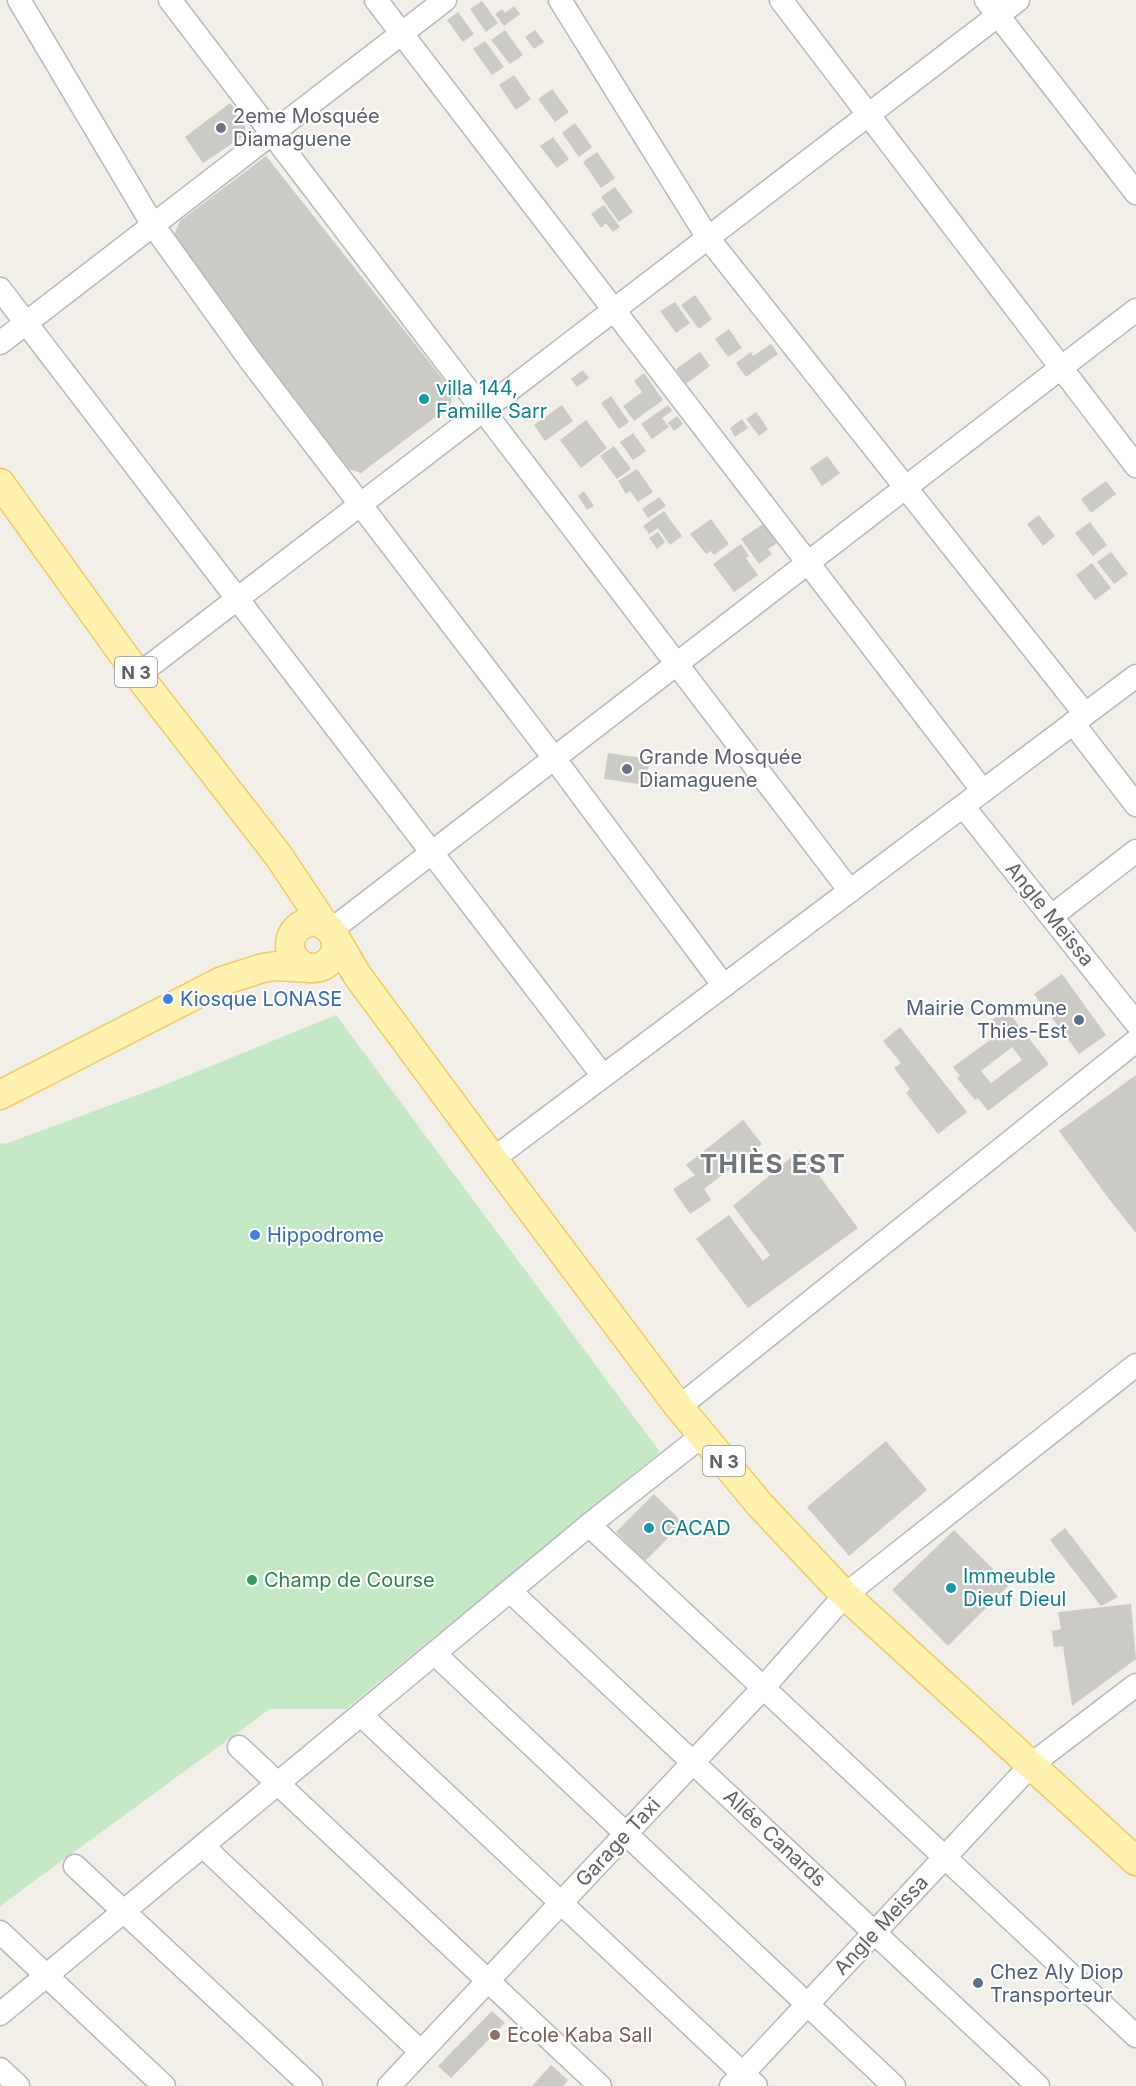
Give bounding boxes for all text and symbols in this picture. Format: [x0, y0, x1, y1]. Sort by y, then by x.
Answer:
place label: 2eme Mosquée Diamaguene [233, 104, 380, 151]
marker: 2eme Mosquée Diamaguene [214, 121, 228, 135]
place label: villa 144, Famille Sarr [436, 376, 548, 423]
marker: villa 144, Famille Sarr [417, 392, 431, 406]
road number: N 3 [115, 657, 157, 687]
place label: Grande Mosquée Diamaguene [639, 745, 802, 792]
marker: Grande Mosquée Diamaguene [620, 762, 634, 776]
street label: Angle Meissa [1001, 857, 1099, 971]
place label: Kiosque LONASE [180, 987, 342, 1011]
marker: Kiosque LONASE [161, 992, 175, 1006]
place label: Mairie Commune Thies-Est [906, 996, 1067, 1043]
marker: Mairie Commune Thies-Est [1072, 1013, 1086, 1027]
district label: THIÈS EST [700, 1148, 846, 1179]
place label: Hippodrome [267, 1223, 384, 1247]
marker: Hippodrome [248, 1228, 262, 1242]
road number: N 3 [703, 1446, 745, 1476]
place label: CACAD [661, 1516, 731, 1540]
marker: CACAD [642, 1521, 656, 1535]
place label: Immeuble Dieuf Dieul [963, 1564, 1066, 1611]
place label: Champ de Course [264, 1568, 435, 1592]
marker: Champ de Course [245, 1573, 259, 1587]
marker: Immeuble Dieuf Dieul [944, 1581, 958, 1595]
street label: Allée Canards [719, 1784, 831, 1892]
street label: Garage Taxi [571, 1793, 665, 1891]
street label: Angle Meissa [829, 1870, 933, 1980]
place label: Chez Aly Diop Transporteur [990, 1960, 1124, 2007]
marker: Chez Aly Diop Transporteur [971, 1976, 985, 1990]
place label: Ecole Kaba Sall [507, 2023, 652, 2047]
marker: Ecole Kaba Sall [488, 2028, 502, 2042]

